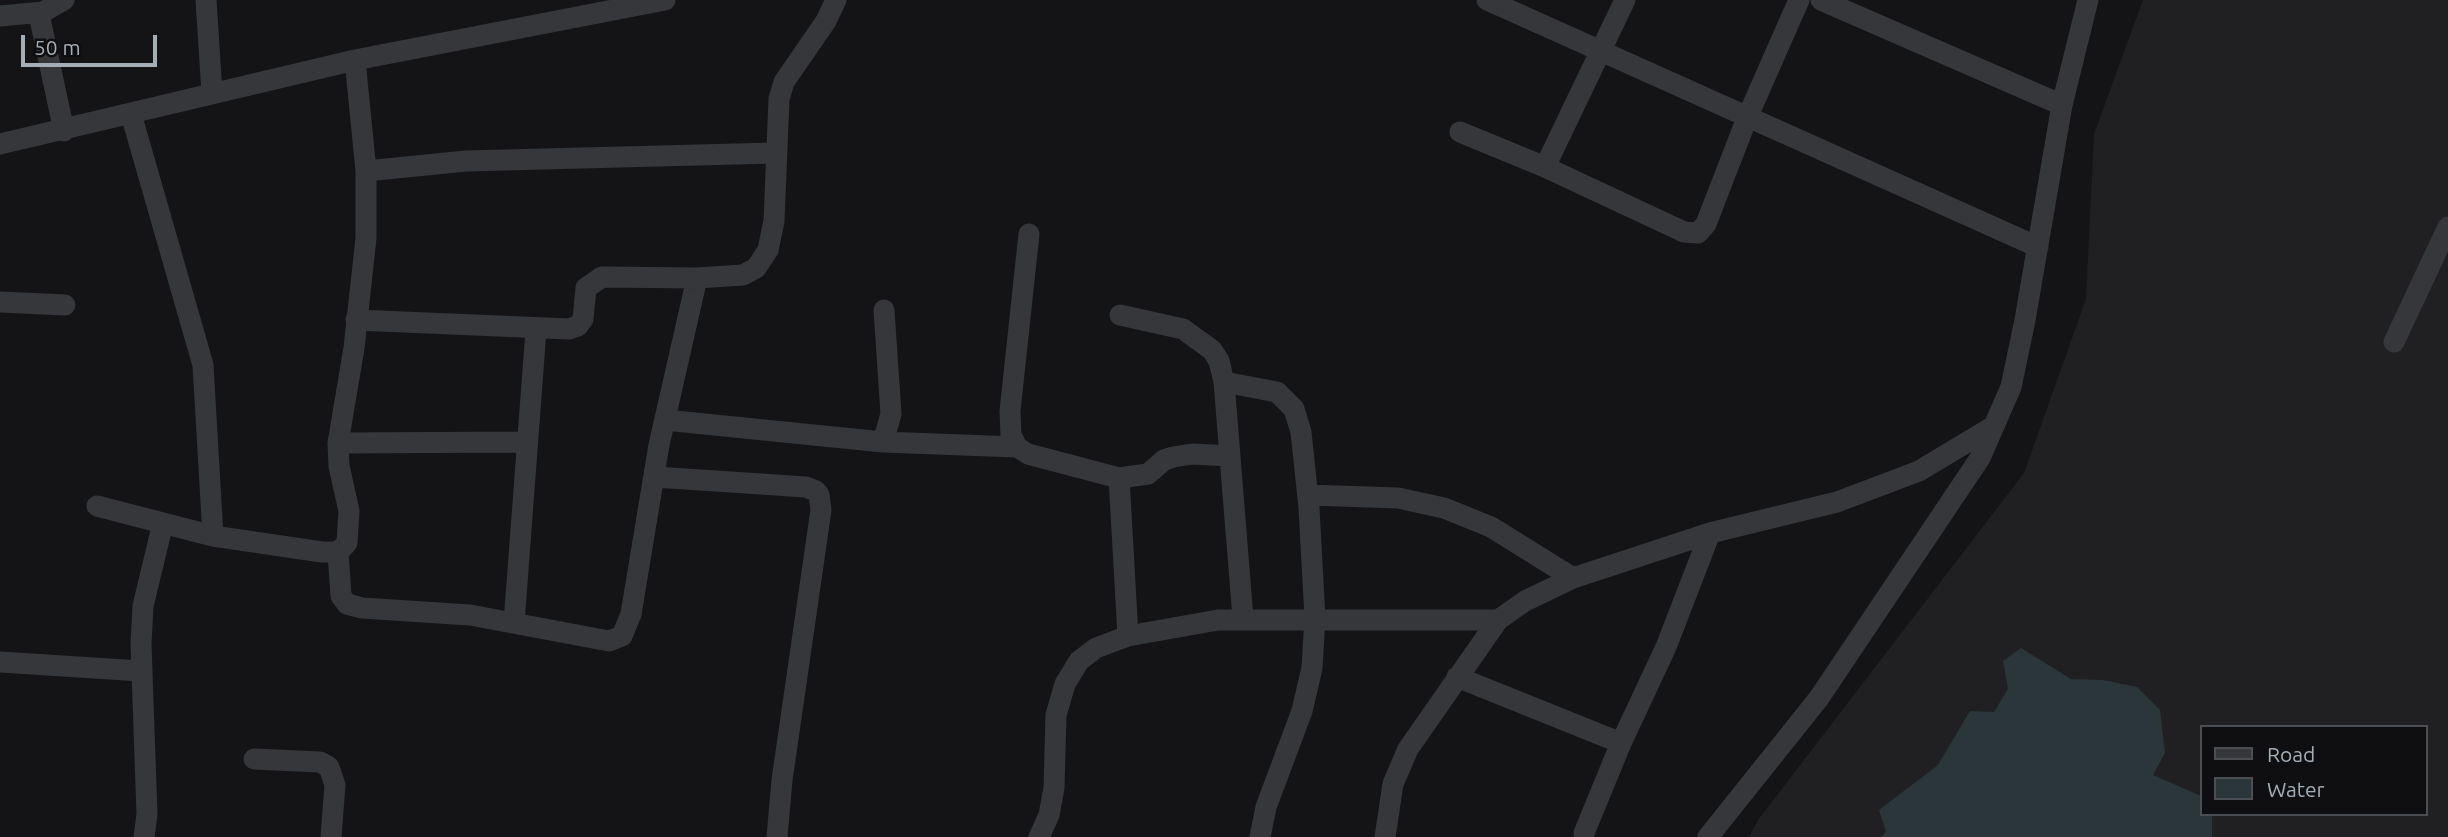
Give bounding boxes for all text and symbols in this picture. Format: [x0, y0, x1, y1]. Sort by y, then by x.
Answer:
scale bar [24, 21, 161, 65]
text: 50 m [34, 35, 81, 59]
legend [2200, 725, 2427, 816]
text: Road [2267, 742, 2315, 766]
text: Water [2267, 777, 2325, 801]

